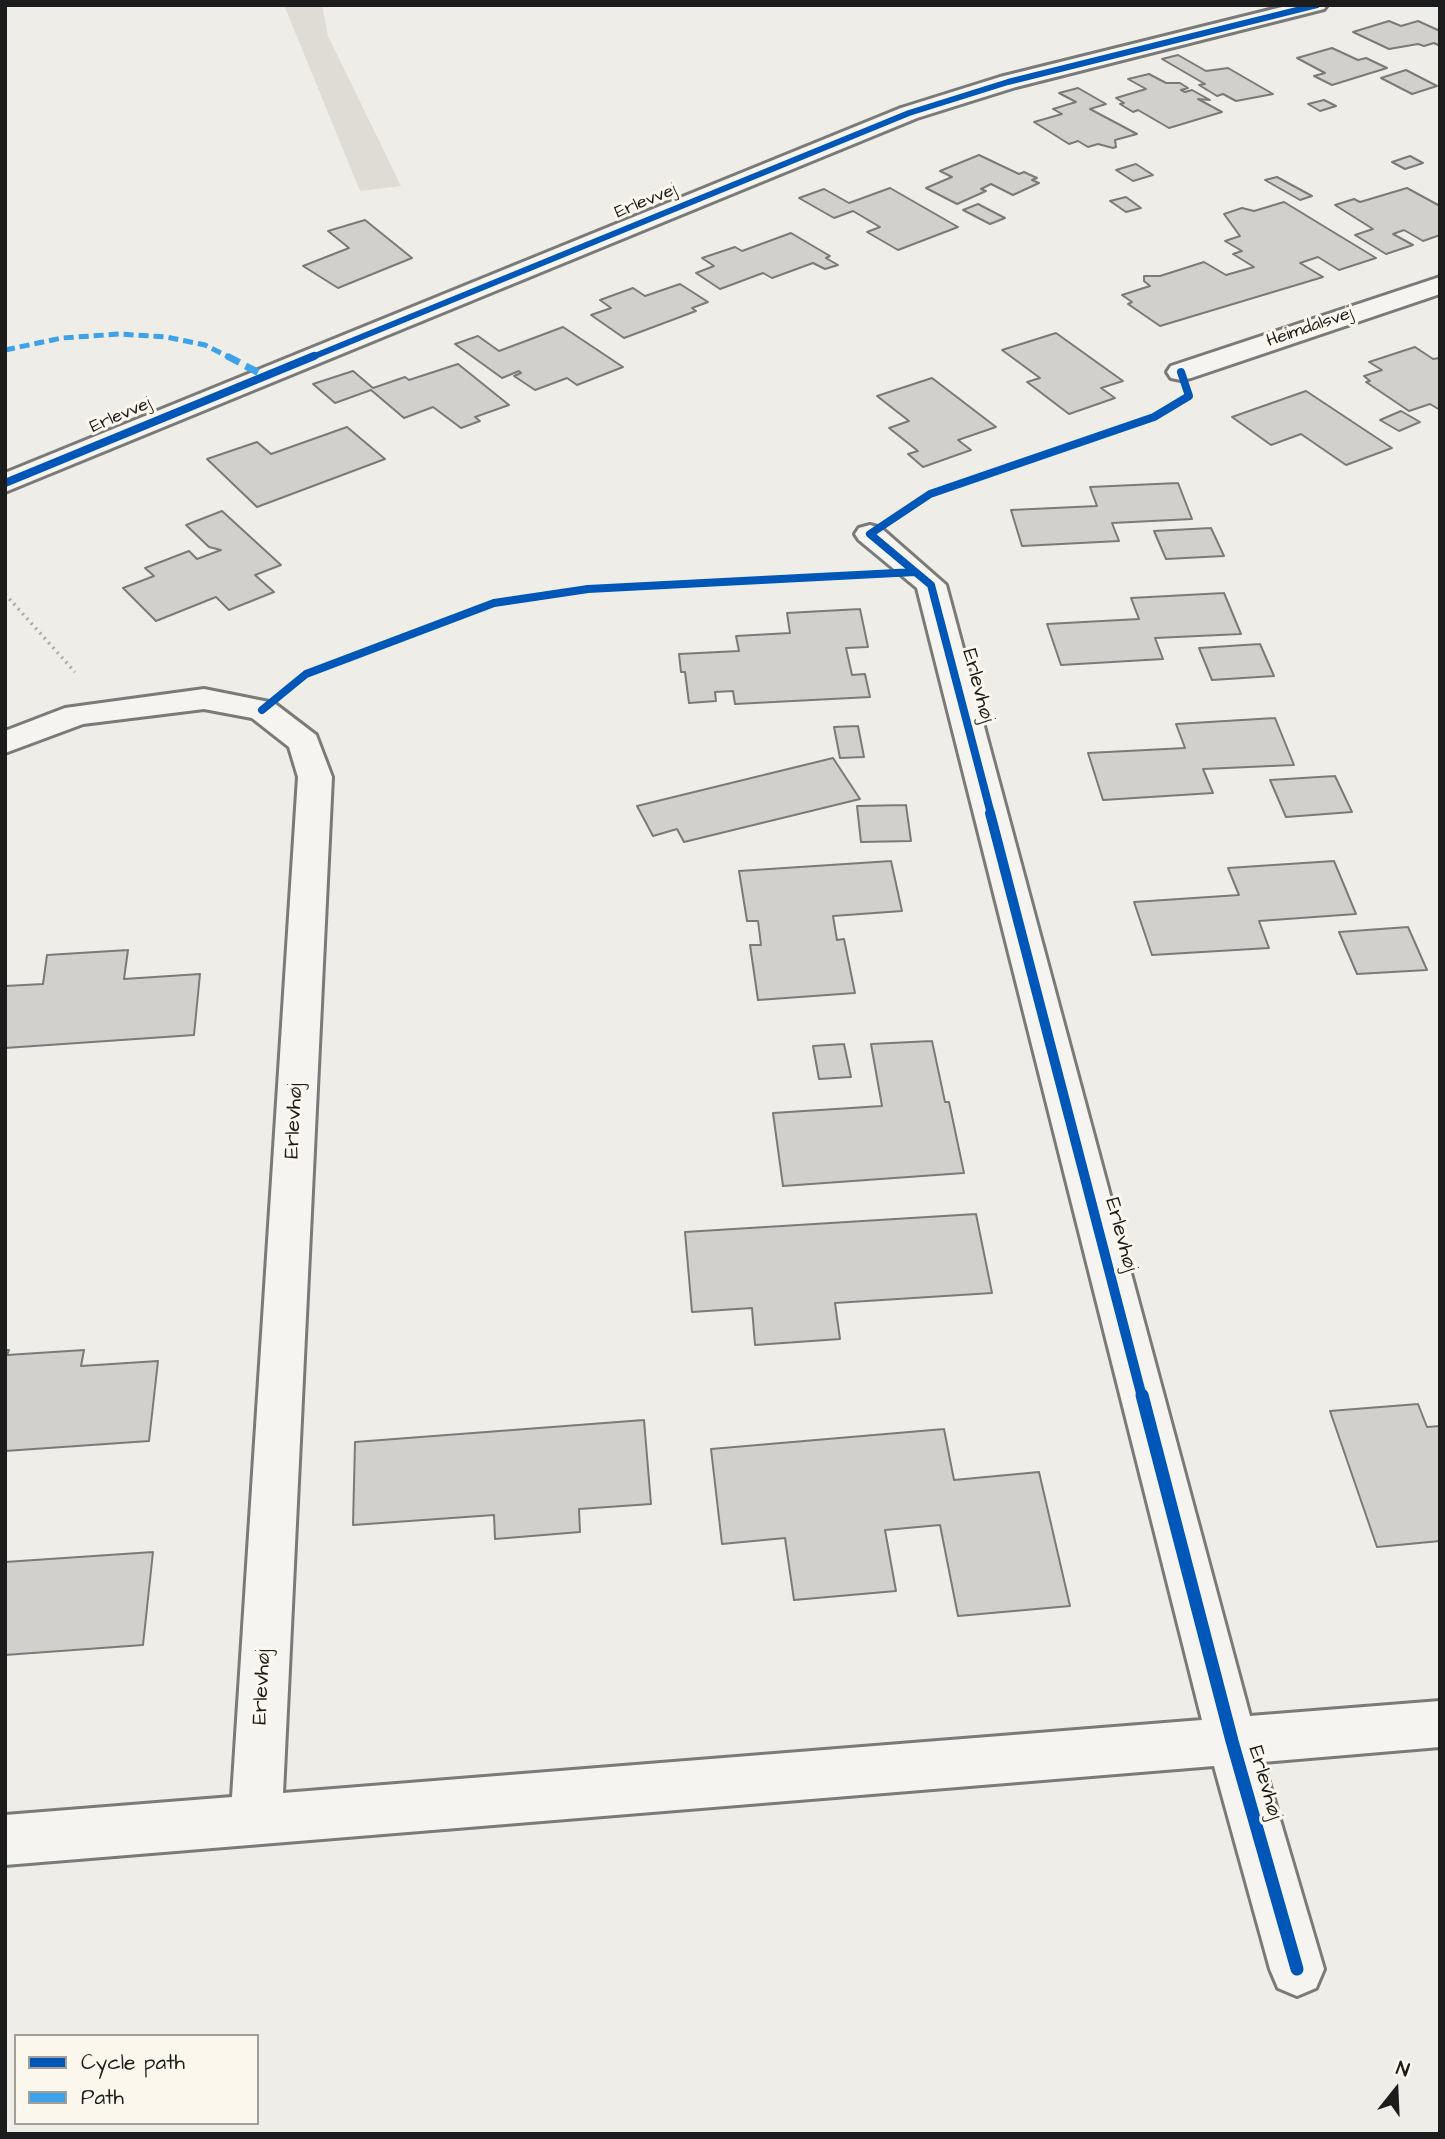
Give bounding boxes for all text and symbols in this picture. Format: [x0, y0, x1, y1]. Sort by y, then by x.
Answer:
street label: Erlevvej [612, 180, 680, 224]
street label: Heimdalsvej [1264, 303, 1356, 353]
street label: Erlevvej [87, 393, 155, 439]
street label: Erlevhøj [955, 646, 999, 726]
street label: Erlevhøj [280, 1083, 310, 1159]
street label: Erlevhøj [1098, 1195, 1142, 1275]
street label: Erlevhøj [248, 1649, 278, 1725]
street label: Erlevhøj [1241, 1743, 1287, 1823]
legend [14, 2034, 259, 2125]
text: Cycle path [81, 2048, 185, 2077]
north arrow [1361, 2055, 1431, 2125]
text: N [1393, 2055, 1412, 2084]
text: Path [81, 2083, 124, 2112]

